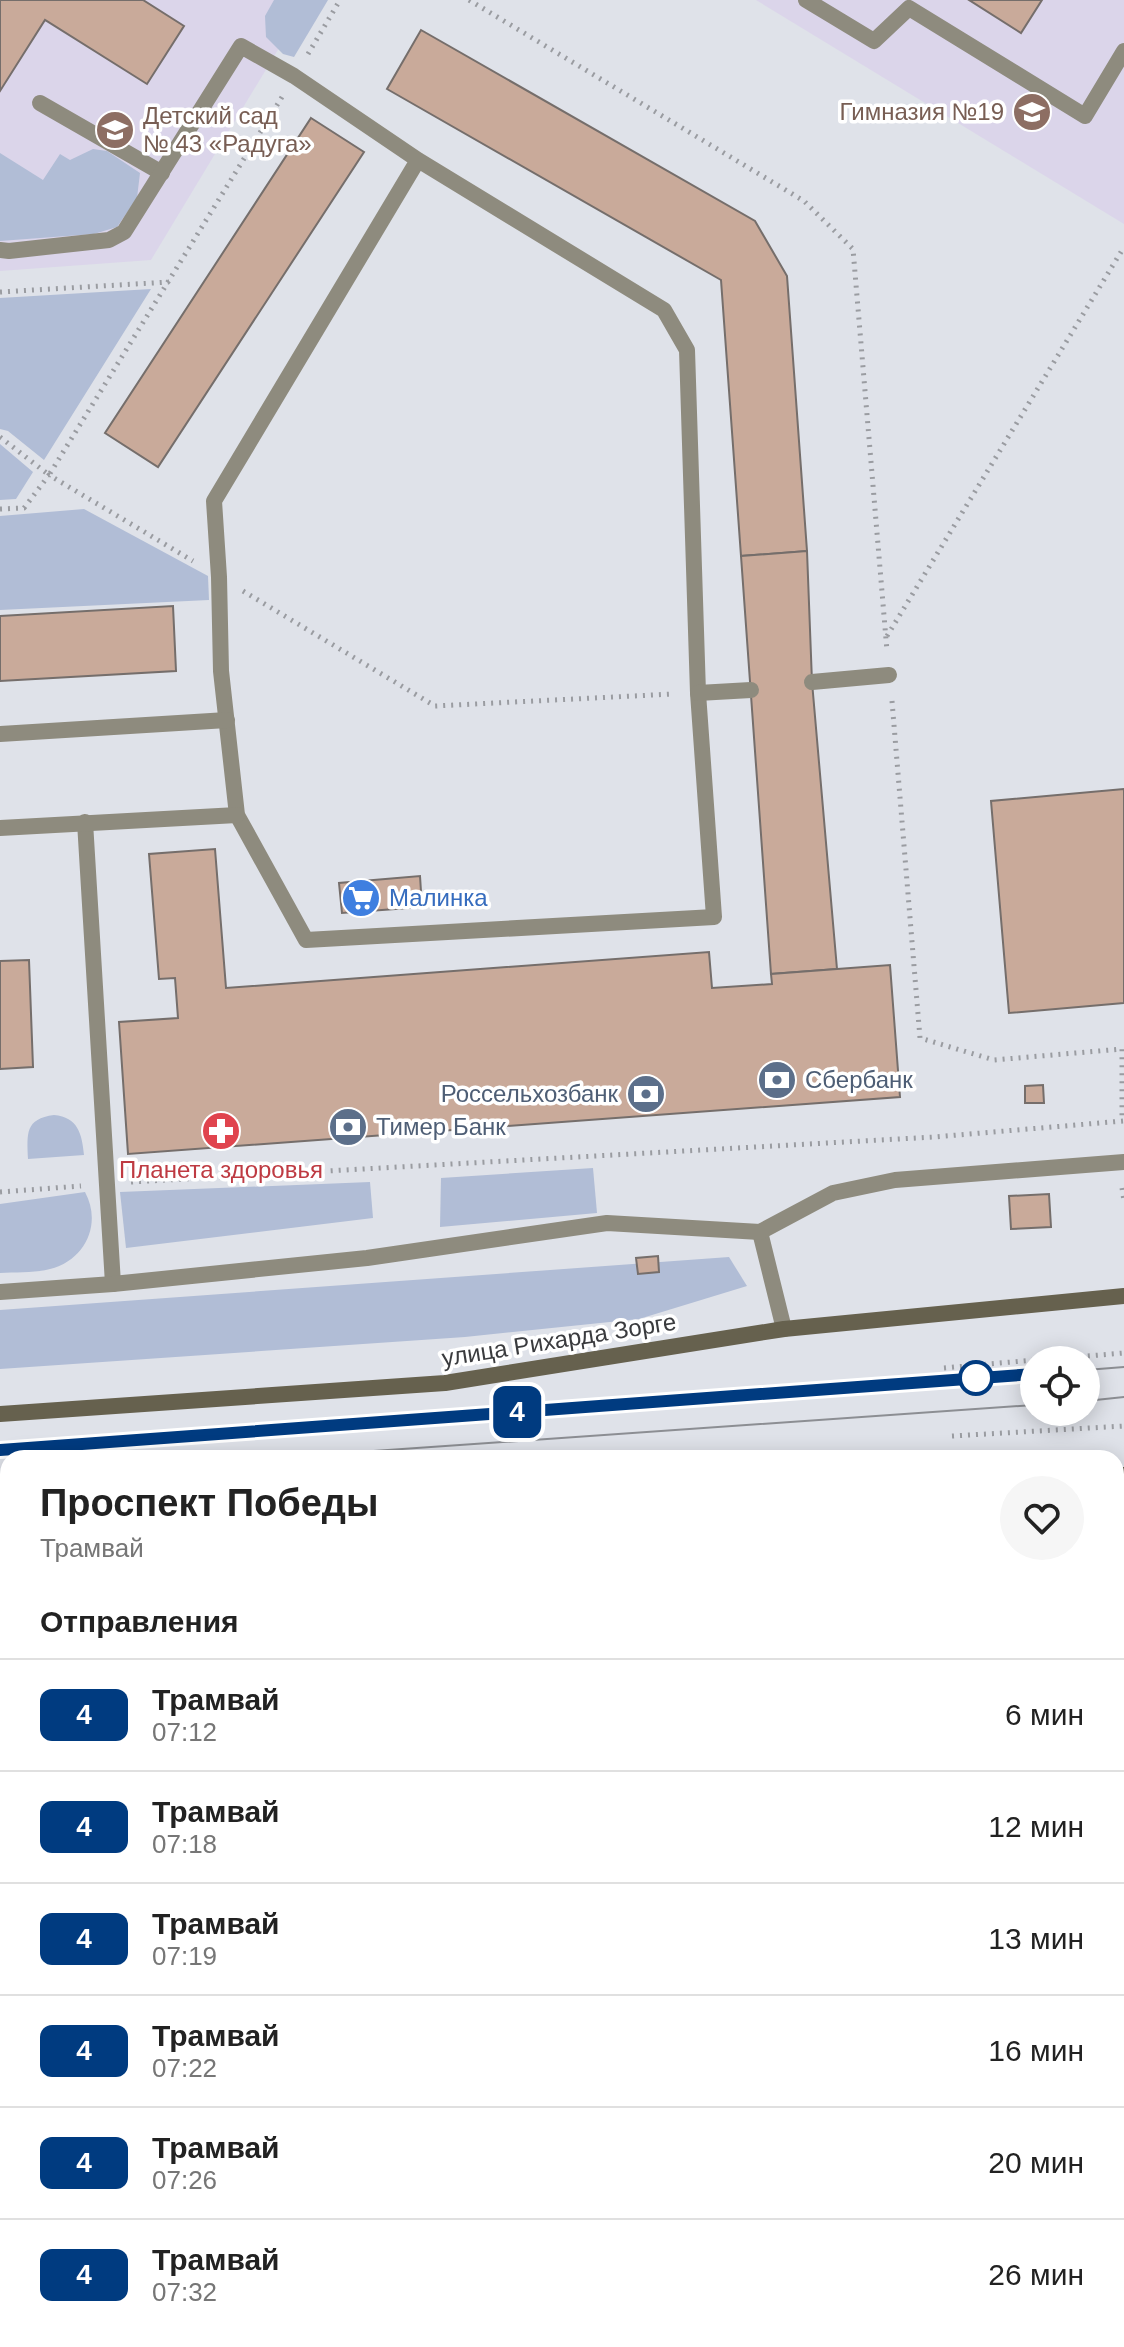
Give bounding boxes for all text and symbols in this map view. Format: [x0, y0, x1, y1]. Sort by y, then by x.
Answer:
school or university icon: Гимназия №19 [1011, 91, 1053, 133]
place label: Гимназия №19 [840, 98, 1004, 125]
place label: Детский сад № 43 «Радуга» [143, 102, 312, 157]
school or university icon: Детский сад № 43 «Радуга» [94, 109, 136, 151]
supermarket icon: Малинка [340, 877, 382, 919]
place label: Малинка [389, 884, 488, 911]
bank icon: Сбербанк [756, 1059, 798, 1101]
place label: Сбербанк [805, 1066, 913, 1093]
bank icon: Россельхозбанк [625, 1073, 667, 1115]
place label: Россельхозбанк [441, 1080, 618, 1107]
bank icon: Тимер Банк [327, 1106, 369, 1148]
pharmacy icon: Планета здоровья [200, 1110, 242, 1152]
place label: Тимер Банк [376, 1113, 506, 1140]
place label: Планета здоровья [119, 1156, 323, 1183]
street label: улица Рихарда Зорге [440, 1308, 678, 1371]
map controls [1020, 1346, 1100, 1426]
button: locate [1020, 1346, 1100, 1426]
unlabelled marker [959, 1361, 993, 1395]
line badge: 4 [491, 1386, 543, 1438]
text: 4 [509, 1396, 525, 1427]
button: heart [1000, 1476, 1084, 1560]
text: Проспект Победы [40, 1482, 378, 1524]
text: Трамвай [40, 1533, 144, 1563]
text: Отправления [40, 1605, 239, 1638]
text: Трамвай [152, 1683, 280, 1716]
text: 6 мин [1005, 1698, 1084, 1731]
text: 4 [76, 1699, 92, 1730]
text: 07:12 [152, 1717, 217, 1747]
text: Трамвай [152, 1795, 280, 1828]
text: 12 мин [988, 1810, 1084, 1843]
text: 4 [76, 1811, 92, 1842]
text: 07:18 [152, 1829, 217, 1859]
text: Трамвай [152, 1907, 280, 1940]
text: 13 мин [988, 1922, 1084, 1955]
text: 4 [76, 1923, 92, 1954]
text: 07:19 [152, 1941, 217, 1971]
text: Трамвай [152, 2019, 280, 2052]
text: 16 мин [988, 2034, 1084, 2067]
text: 4 [76, 2035, 92, 2066]
text: 07:22 [152, 2053, 217, 2083]
text: Трамвай [152, 2131, 280, 2164]
text: 20 мин [988, 2146, 1084, 2179]
text: 4 [76, 2147, 92, 2178]
text: 07:26 [152, 2165, 217, 2195]
text: Трамвай [152, 2243, 280, 2276]
text: 26 мин [988, 2258, 1084, 2291]
text: 4 [76, 2259, 92, 2290]
text: 07:32 [152, 2277, 217, 2307]

